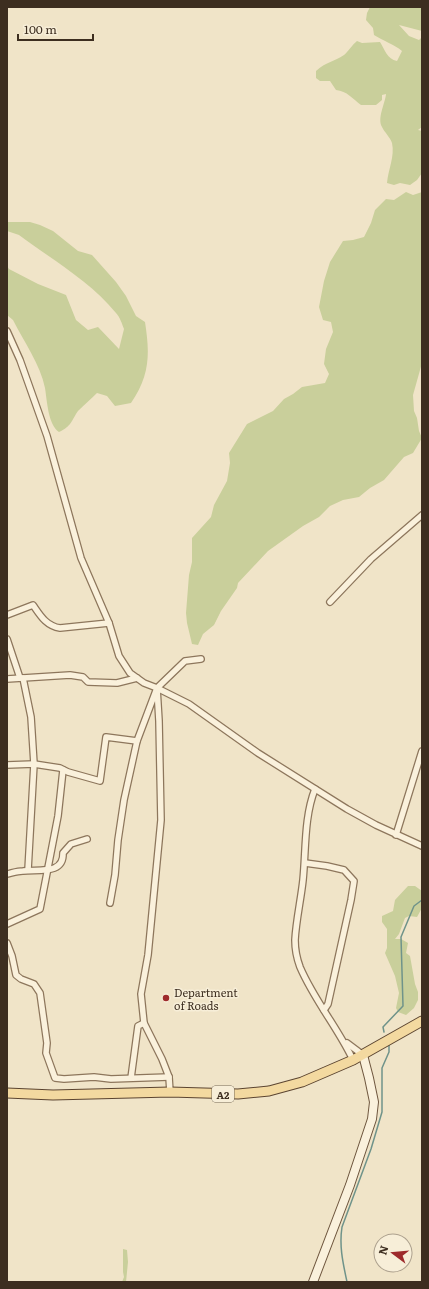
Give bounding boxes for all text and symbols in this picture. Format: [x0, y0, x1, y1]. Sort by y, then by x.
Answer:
scale bar [18, 16, 93, 42]
text: 100 m [24, 20, 57, 38]
place label: Department of Roads [174, 984, 238, 1013]
marker: Department of Roads [161, 993, 171, 1003]
road number: A2 [212, 1086, 234, 1102]
north arrow [373, 1233, 413, 1273]
text: N [373, 1243, 391, 1257]

